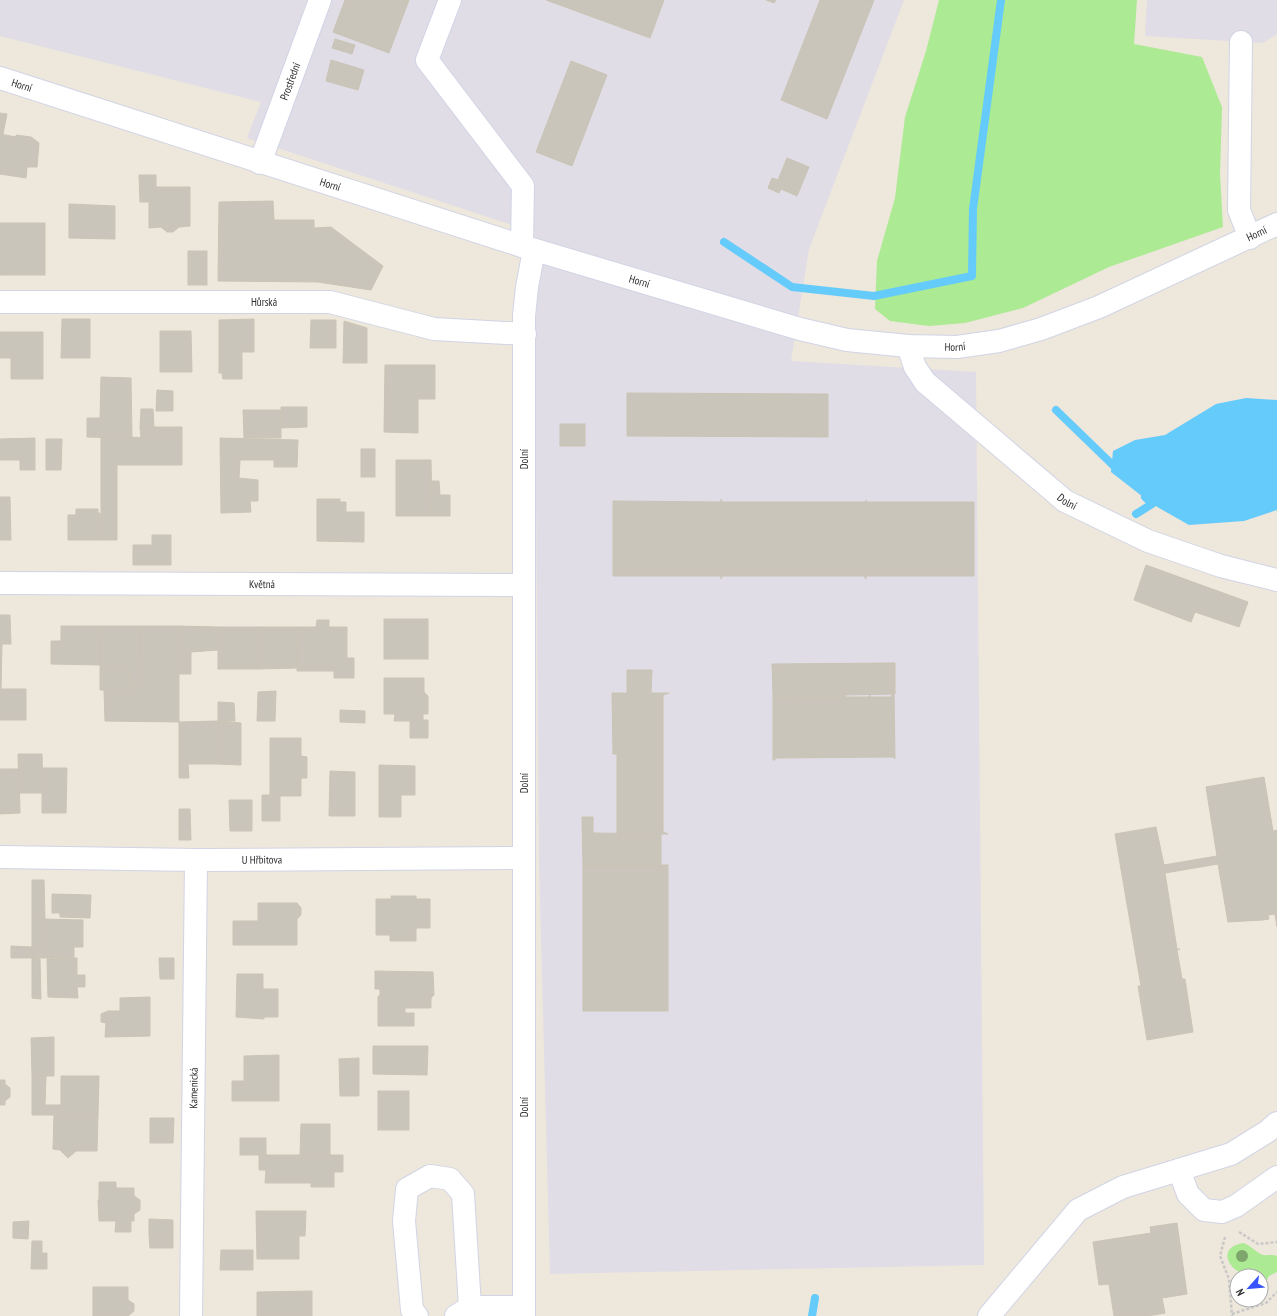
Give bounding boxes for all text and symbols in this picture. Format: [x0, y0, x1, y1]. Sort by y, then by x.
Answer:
street label: Prostřední [277, 60, 304, 102]
street label: Horní [10, 75, 35, 95]
street label: Horní [318, 174, 343, 194]
street label: Horní [1244, 223, 1270, 244]
street label: Horní [627, 271, 652, 291]
street label: Hůrská [251, 295, 277, 309]
street label: Horní [944, 339, 967, 354]
street label: Dolní [517, 448, 531, 469]
street label: Dolní [1054, 490, 1080, 513]
street label: Květná [249, 577, 275, 591]
street label: Dolní [517, 772, 531, 793]
street label: U Hřbitova [242, 852, 282, 867]
street label: Kamenická [186, 1067, 201, 1109]
street label: Dolní [517, 1096, 531, 1117]
north arrow [1229, 1268, 1269, 1308]
text: N [1232, 1287, 1248, 1298]

